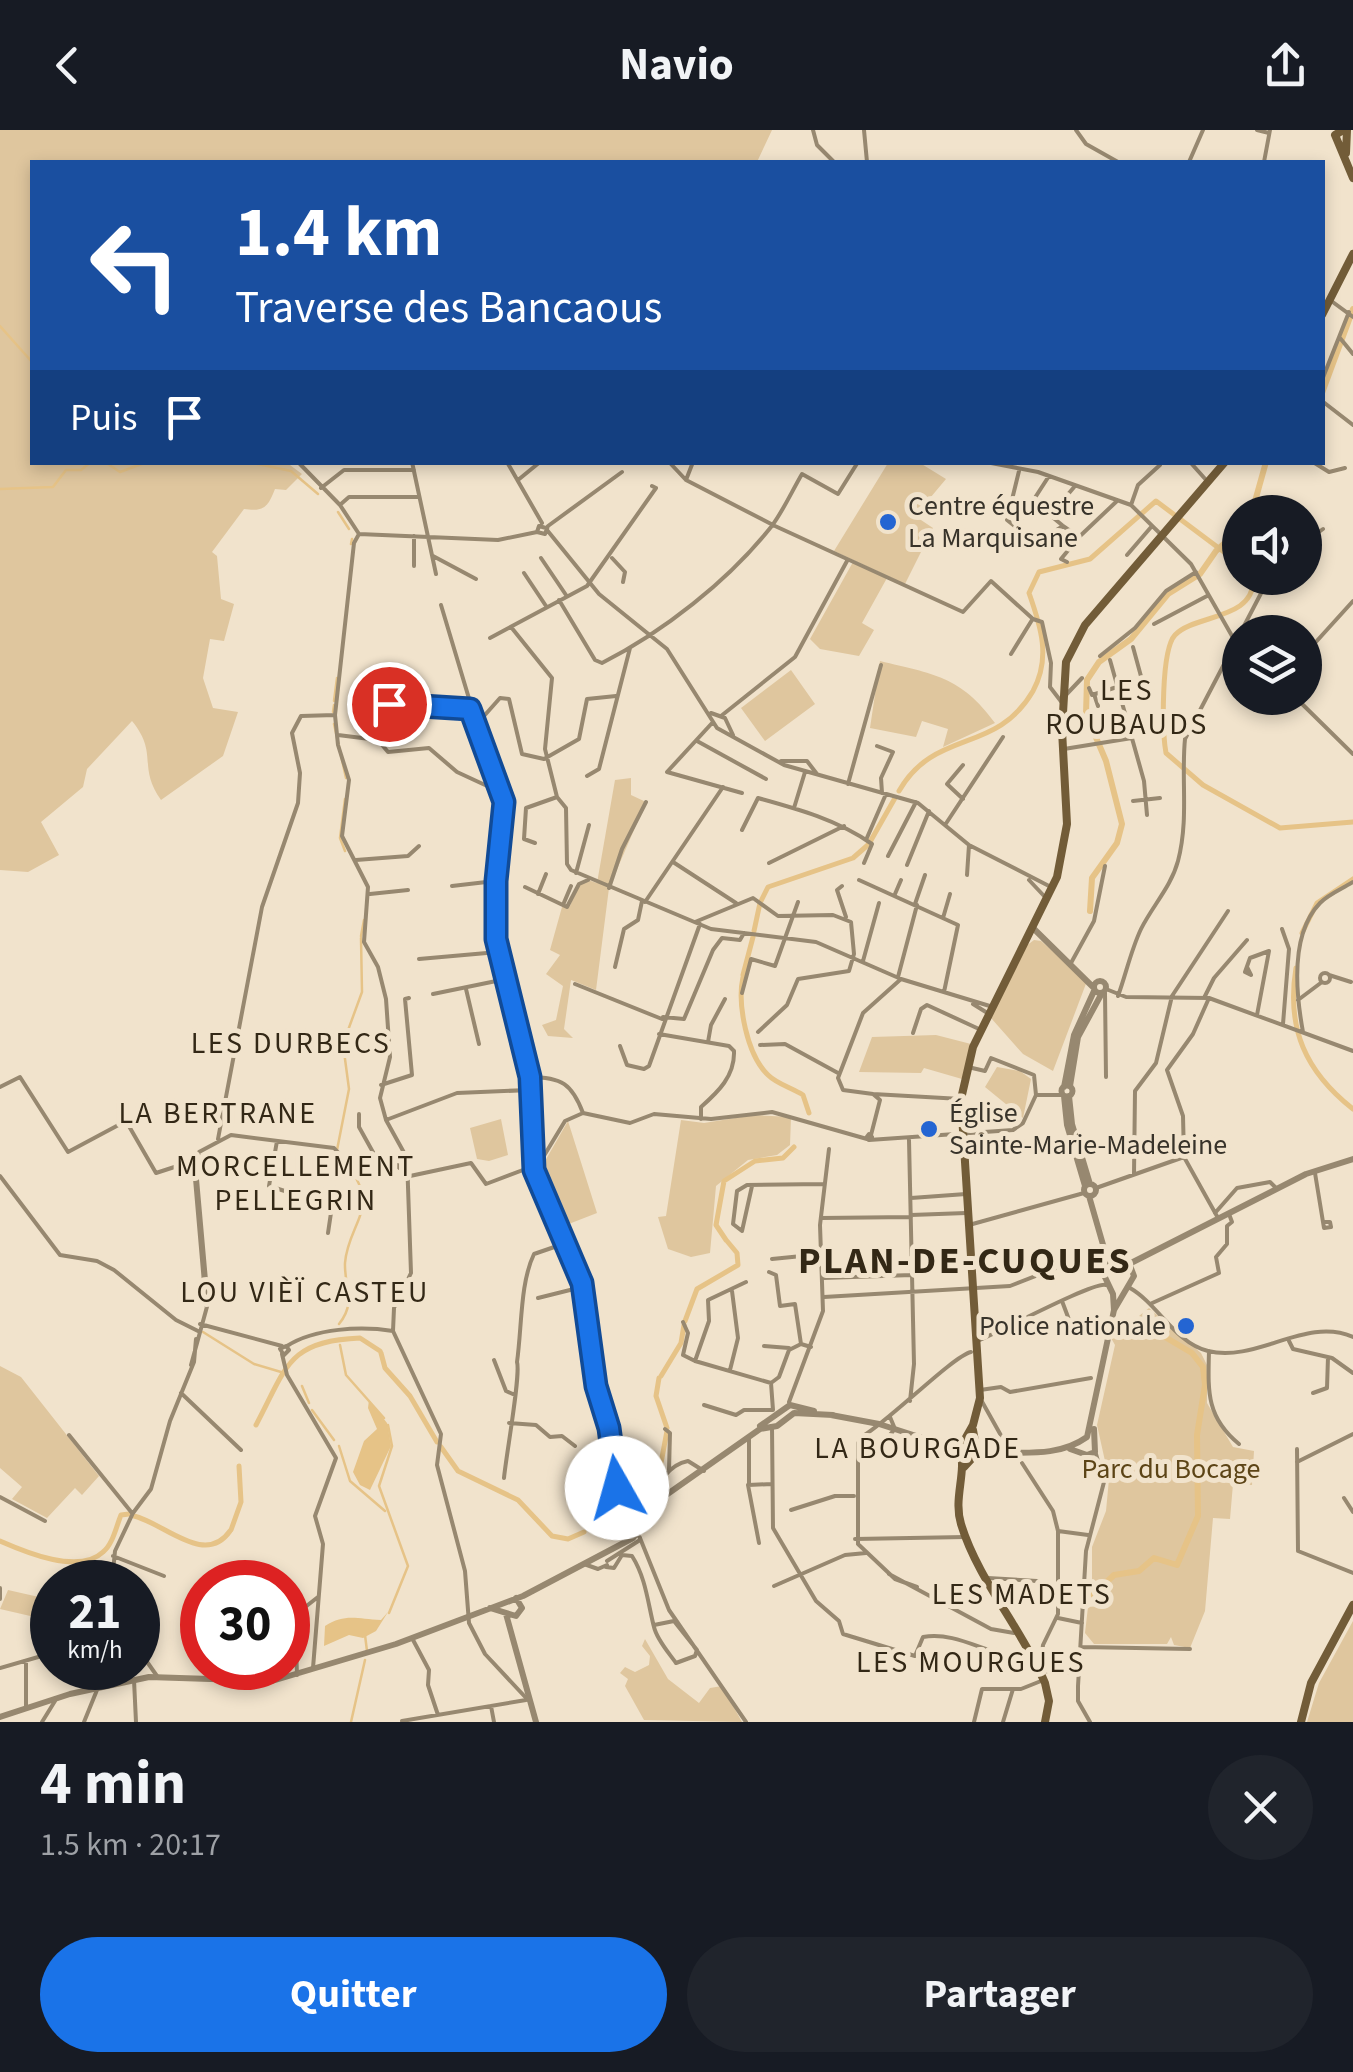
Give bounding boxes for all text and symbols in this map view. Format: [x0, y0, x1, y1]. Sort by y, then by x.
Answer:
text: Navio [619, 33, 734, 97]
icon: back [40, 38, 95, 93]
icon: share [1258, 38, 1313, 93]
text: 1.4 km [235, 183, 442, 283]
icon: left [70, 200, 200, 330]
text: Traverse des Bancaous [235, 276, 662, 340]
icon: arrive [157, 390, 212, 445]
text: Puis [70, 391, 137, 445]
place label: Centre équestre La Marquisane [908, 486, 1094, 558]
map controls [1222, 495, 1322, 715]
button: sound [1222, 495, 1322, 595]
marker: Centre équestre La Marquisane [877, 511, 899, 533]
button: layers [1222, 615, 1322, 715]
pin [347, 662, 432, 747]
district label: LES ROUBAUDS [1045, 669, 1209, 746]
icon: arrive [362, 677, 417, 732]
district label: LES DURBECS [191, 1022, 391, 1065]
district label: LA BERTRANE [118, 1092, 318, 1135]
place label: Église Sainte-Marie-Madeleine [949, 1093, 1227, 1165]
marker: Église Sainte-Marie-Madeleine [918, 1118, 940, 1140]
district label: MORCELLEMENT PELLEGRIN [176, 1145, 416, 1222]
district label: PLAN-DE-CUQUES [798, 1234, 1132, 1288]
district label: LOU VIÈÏ CASTEU [180, 1271, 430, 1314]
place label: Police nationale [979, 1306, 1166, 1346]
marker: Police nationale [1175, 1315, 1197, 1337]
district label: LA BOURGADE [814, 1427, 1022, 1470]
position arrow [565, 1436, 669, 1540]
park label: Parc du Bocage [1082, 1449, 1260, 1489]
speed limit sign: 30 [180, 1560, 310, 1690]
district label: LES MADETS [932, 1573, 1112, 1616]
text: 21 [69, 1577, 121, 1648]
text: km/h [67, 1632, 123, 1668]
district label: LES MOURGUES [856, 1641, 1086, 1684]
text: 4 min [40, 1742, 186, 1827]
button: close [1208, 1755, 1313, 1860]
text: 1.5 km · 20:17 [40, 1822, 221, 1868]
button: Quitter [40, 1937, 667, 2052]
button: Partager [687, 1937, 1313, 2052]

